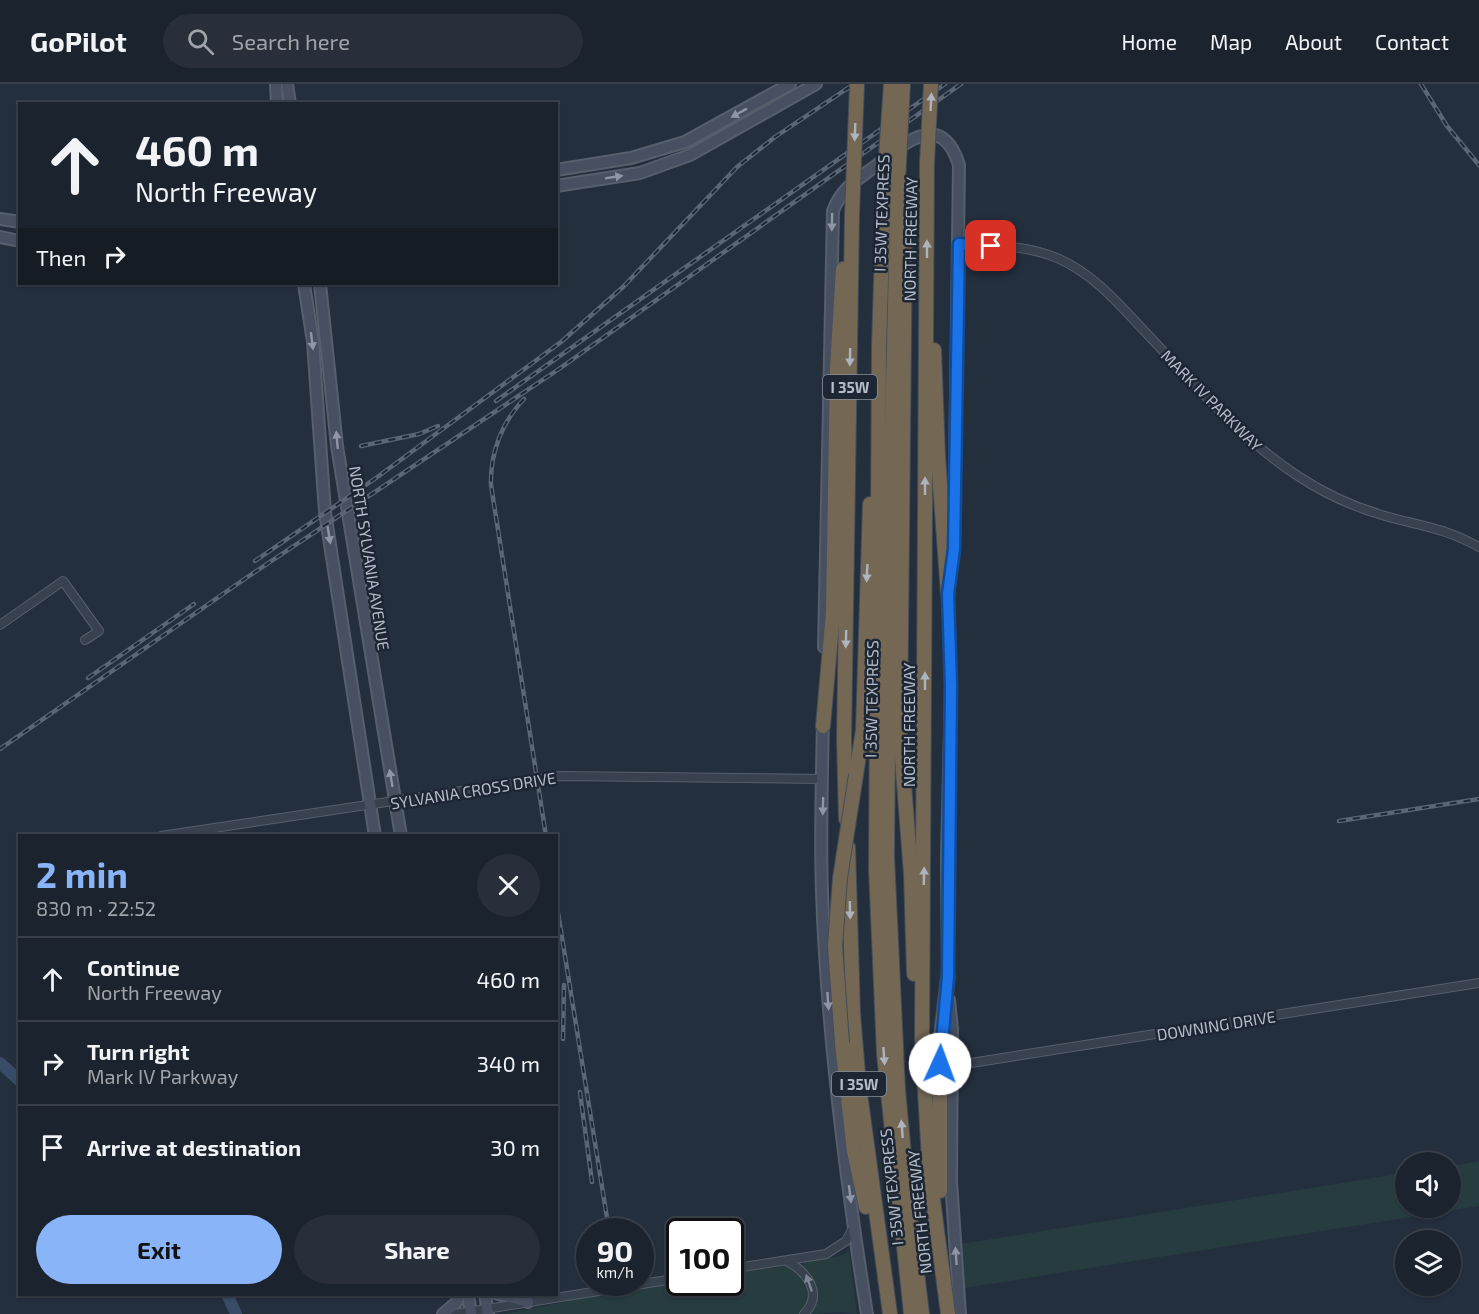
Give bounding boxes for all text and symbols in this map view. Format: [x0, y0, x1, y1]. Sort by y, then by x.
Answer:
search box [163, 14, 583, 68]
text: GoPilot [30, 24, 127, 58]
icon: search [184, 25, 217, 58]
text: Search here [232, 28, 350, 54]
text: Home [1121, 29, 1177, 54]
text: Map [1210, 29, 1252, 54]
text: About [1285, 29, 1342, 54]
text: Contact [1375, 29, 1449, 54]
one-way arrow [926, 93, 935, 112]
one-way arrow [730, 108, 747, 118]
one-way arrow [850, 123, 859, 142]
text: 460 m [135, 124, 259, 174]
icon: ahead [36, 126, 114, 204]
street label: I 35W TEXPRESS [869, 154, 893, 272]
one-way arrow [605, 172, 624, 181]
text: North Freeway [135, 175, 317, 207]
street label: NORTH FREEWAY [899, 176, 921, 302]
one-way arrow [828, 212, 837, 231]
pin [965, 220, 1016, 271]
icon: arrive [974, 229, 1007, 262]
icon: right [98, 240, 131, 273]
one-way arrow [922, 240, 932, 259]
text: Then [36, 244, 86, 270]
one-way arrow [308, 332, 317, 351]
street label: MARK IV PARKWAY [1158, 346, 1266, 454]
one-way arrow [845, 348, 855, 367]
road number: I 35W [823, 375, 877, 399]
one-way arrow [332, 431, 342, 450]
street label: NORTH SYLVANIA AVENUE [346, 464, 394, 652]
one-way arrow [920, 477, 930, 496]
one-way arrow [325, 526, 334, 545]
one-way arrow [862, 563, 871, 582]
one-way arrow [841, 629, 850, 648]
street label: I 35W TEXPRESS [860, 640, 882, 758]
street label: NORTH FREEWAY [899, 663, 918, 787]
one-way arrow [920, 672, 930, 691]
one-way arrow [386, 768, 395, 787]
street label: SYLVANIA CROSS DRIVE [389, 768, 557, 812]
one-way arrow [818, 796, 828, 815]
text: 2 min [36, 852, 128, 895]
button: close [477, 854, 540, 917]
one-way arrow [919, 867, 929, 886]
text: 830 m · 22:52 [36, 896, 156, 920]
one-way arrow [845, 901, 855, 920]
text: Continue [87, 954, 180, 980]
icon: ahead [36, 963, 69, 996]
text: 460 m [476, 966, 540, 992]
text: North Freeway [87, 980, 222, 1004]
one-way arrow [823, 991, 833, 1010]
street label: DOWNING DRIVE [1155, 1006, 1277, 1044]
position arrow [908, 1032, 972, 1096]
text: Turn right [87, 1038, 189, 1064]
one-way arrow [880, 1046, 889, 1065]
icon: right [36, 1047, 69, 1080]
text: 340 m [477, 1050, 540, 1076]
text: Mark IV Parkway [87, 1064, 238, 1088]
road number: I 35W [832, 1072, 886, 1096]
one-way arrow [897, 1120, 907, 1139]
street label: I 35W TEXPRESS [875, 1127, 907, 1246]
icon: arrive [36, 1131, 69, 1164]
text: Arrive at destination [87, 1134, 301, 1160]
text: 30 m [490, 1134, 540, 1160]
street label: NORTH FREEWAY [903, 1149, 935, 1275]
map controls [1395, 1152, 1461, 1296]
button: sound [1395, 1152, 1461, 1218]
one-way arrow [845, 1185, 855, 1204]
button: Exit [36, 1215, 282, 1284]
button: Share [294, 1215, 540, 1284]
speed limit sign: 100 [666, 1218, 744, 1296]
button: layers [1395, 1230, 1461, 1296]
text: 90 [597, 1232, 633, 1268]
one-way arrow [951, 1246, 961, 1265]
text: km/h [596, 1263, 634, 1281]
one-way arrow [804, 1274, 814, 1292]

